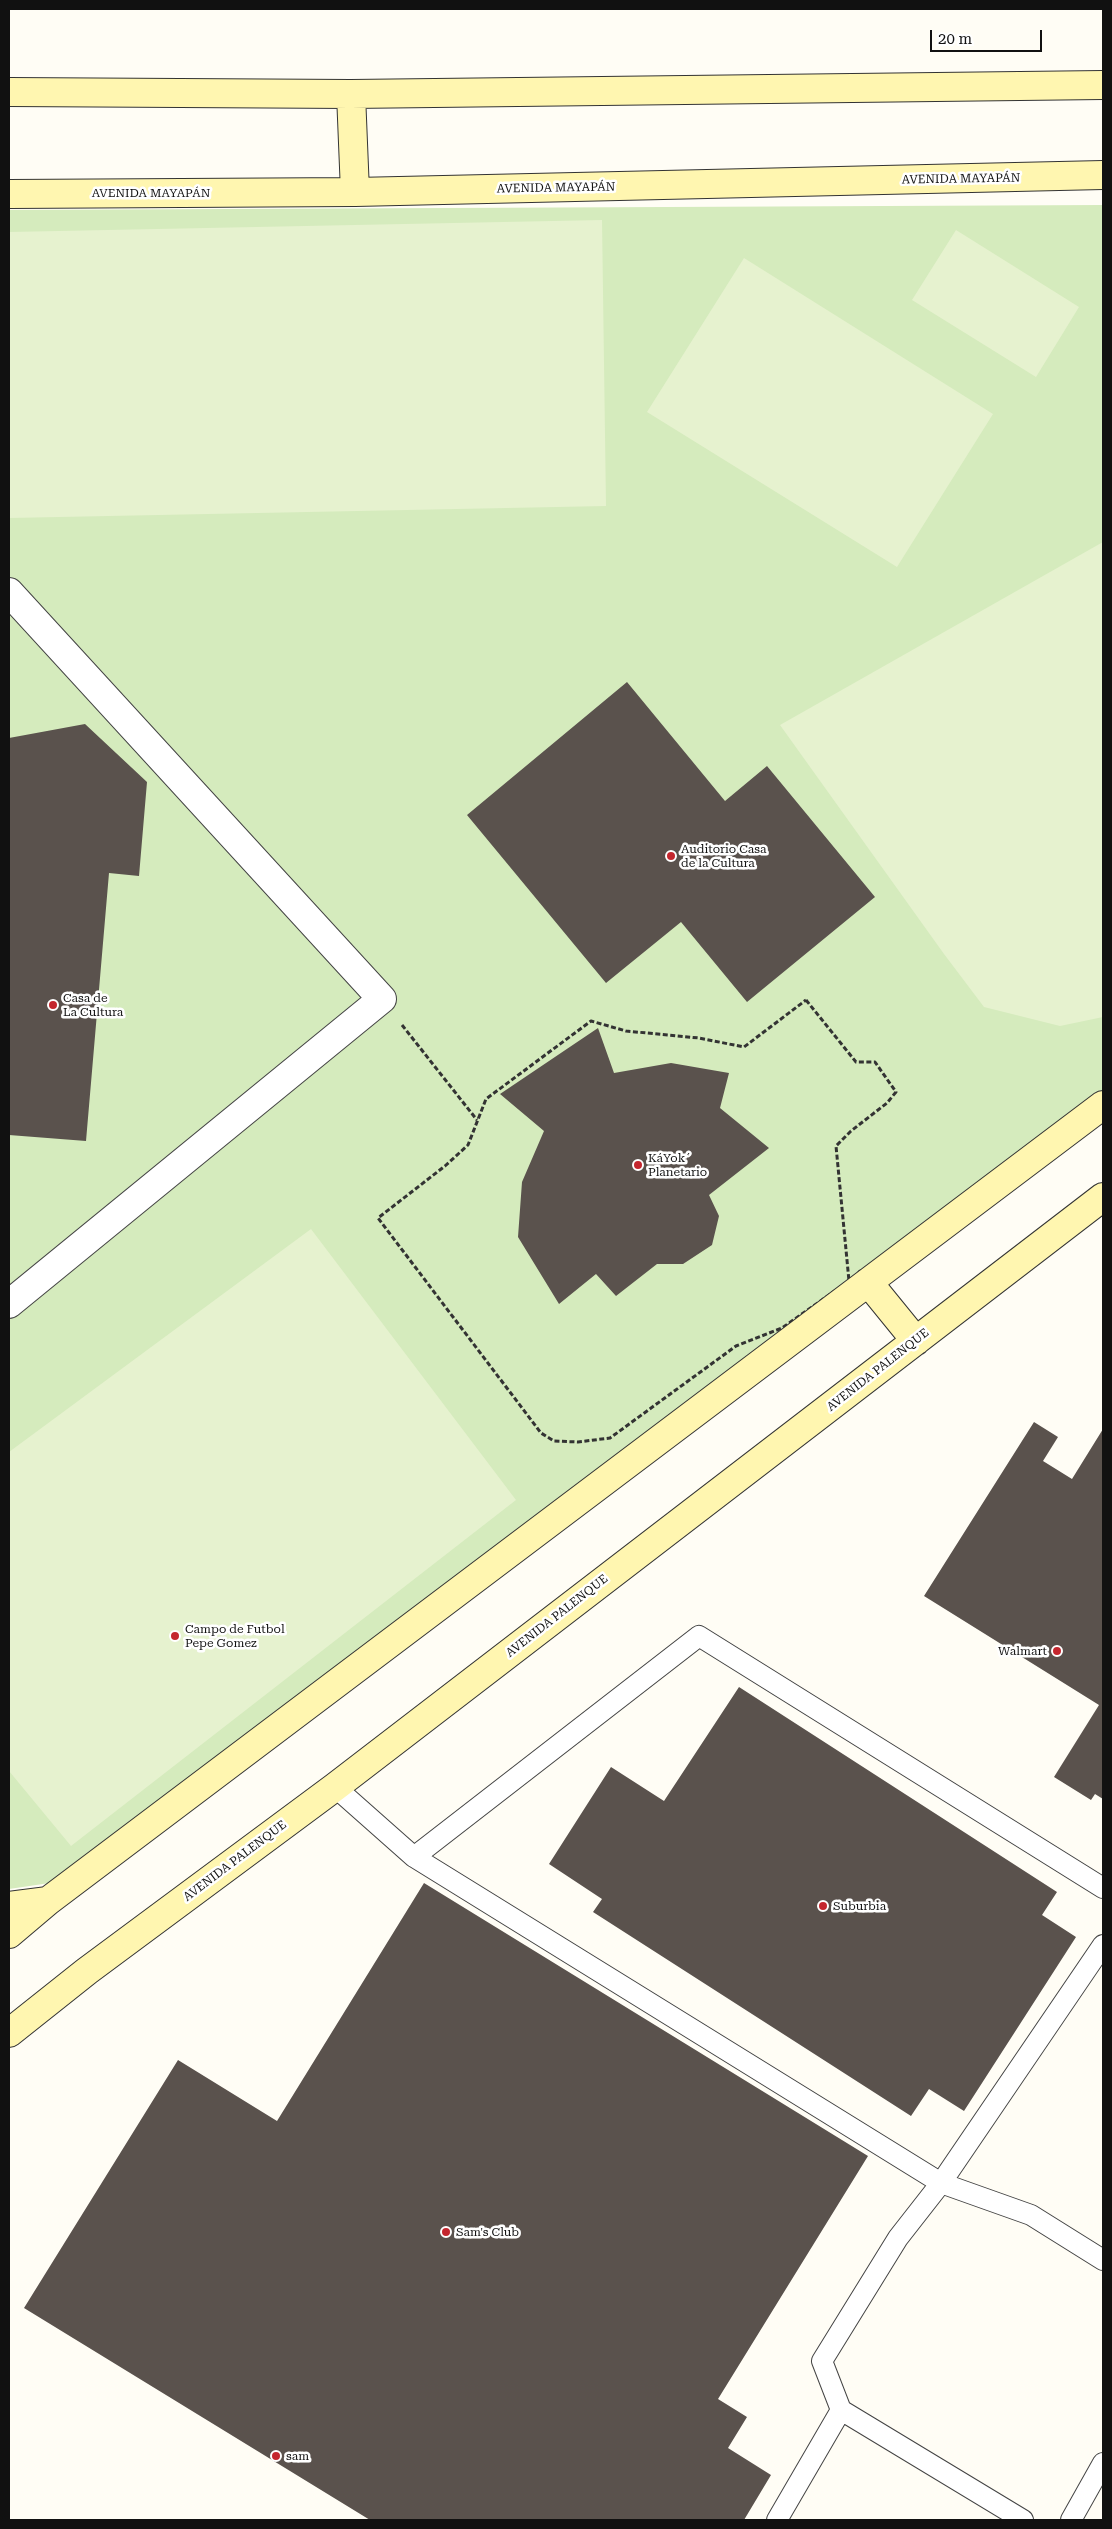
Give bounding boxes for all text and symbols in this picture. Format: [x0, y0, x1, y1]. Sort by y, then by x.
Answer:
scale bar [932, 20, 1044, 52]
text: 20 m [938, 30, 972, 48]
street label: AVENIDA MAYAPÁN [902, 171, 1020, 187]
street label: AVENIDA MAYAPÁN [497, 180, 615, 196]
street label: AVENIDA MAYAPÁN [92, 186, 210, 200]
place label: Auditorio Casa de la Cultura [681, 842, 766, 870]
marker: Auditorio Casa de la Cultura [665, 850, 677, 862]
place label: Casa de La Cultura [63, 991, 123, 1019]
marker: Casa de La Cultura [47, 999, 59, 1011]
place label: Ka´Yok´ Planetario [648, 1151, 707, 1179]
marker: Ka´Yok´ Planetario [632, 1159, 644, 1171]
street label: AVENIDA PALENQUE [824, 1326, 932, 1414]
street label: AVENIDA PALENQUE [503, 1572, 611, 1660]
place label: Campo de Futbol Pepe Gomez [185, 1622, 285, 1650]
marker: Campo de Futbol Pepe Gomez [169, 1630, 181, 1642]
place label: Walmart [998, 1644, 1047, 1658]
marker: Walmart [1051, 1645, 1063, 1657]
street label: AVENIDA PALENQUE [181, 1817, 289, 1905]
place label: Suburbia [833, 1899, 886, 1913]
marker: Suburbia [817, 1900, 829, 1912]
place label: Sam's Club [456, 2225, 519, 2239]
marker: Sam's Club [440, 2226, 452, 2238]
place label: sam [286, 2449, 309, 2463]
marker: sam [270, 2450, 282, 2462]

